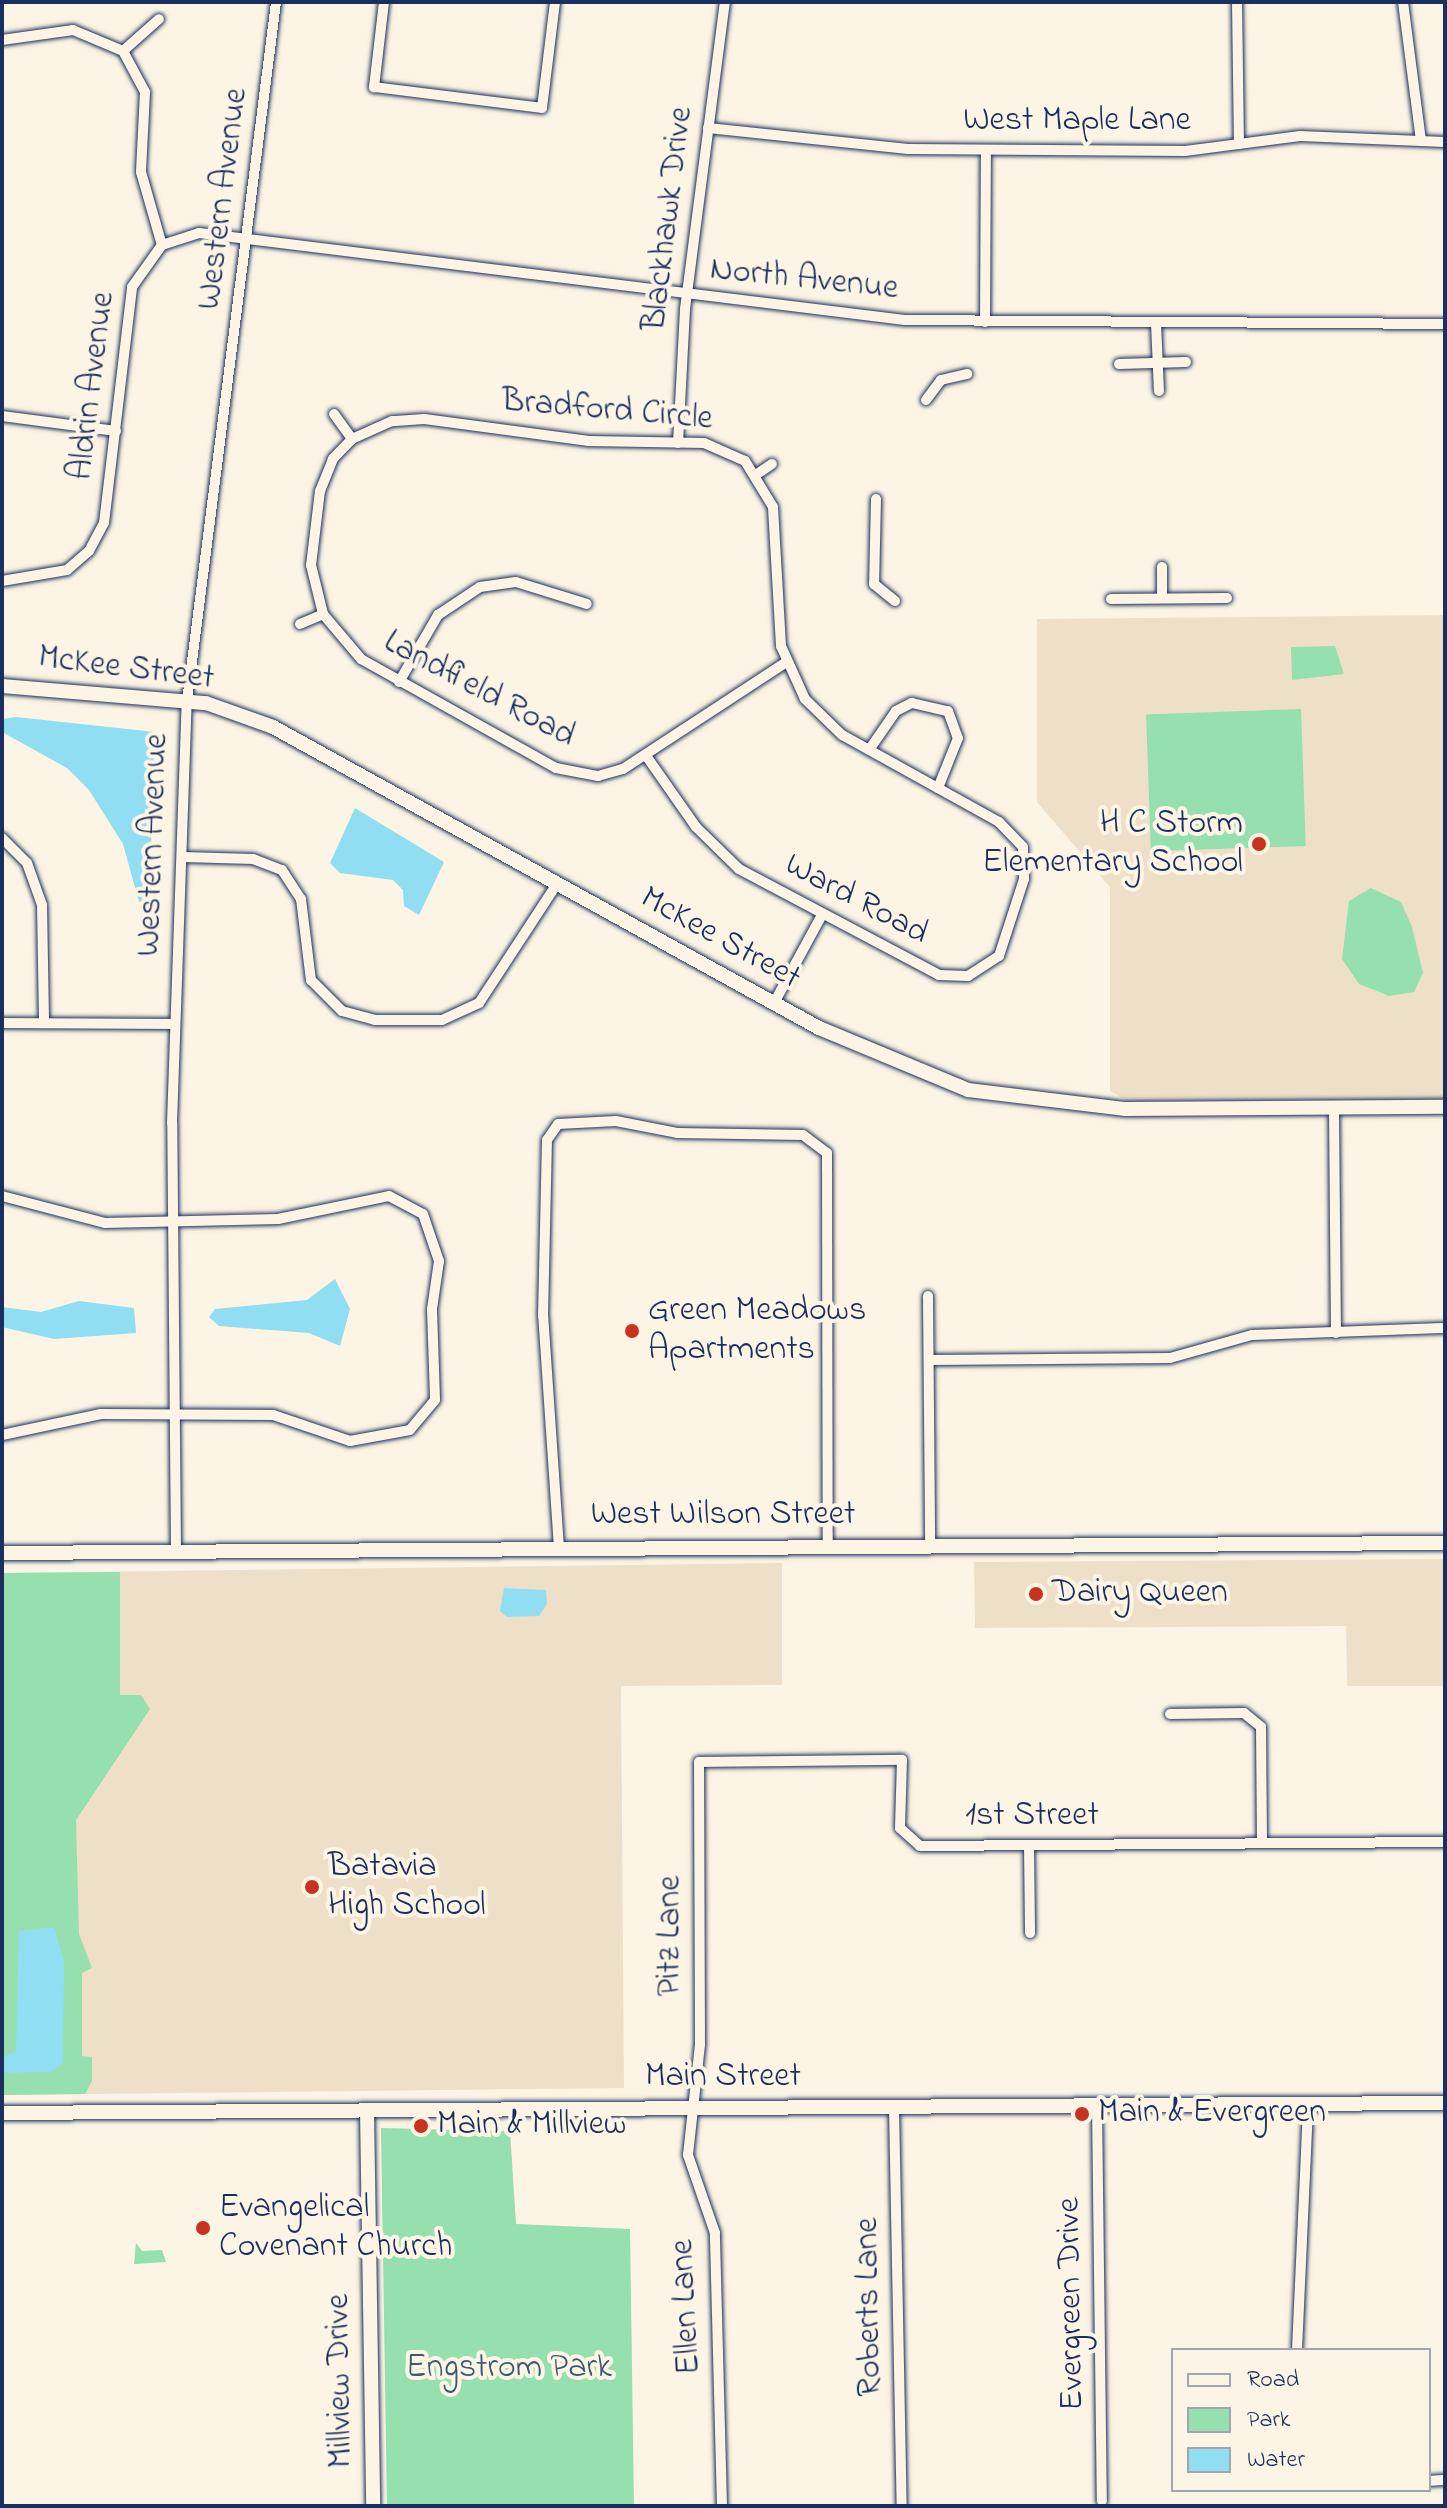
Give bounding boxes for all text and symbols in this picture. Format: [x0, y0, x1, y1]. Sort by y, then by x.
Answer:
street label: Western Avenue [190, 86, 258, 312]
street label: West Maple Lane [963, 102, 1191, 142]
street label: Blackhawk Drive [635, 105, 703, 333]
street label: North Avenue [708, 250, 900, 310]
street label: Aldrin Avenue [61, 290, 125, 482]
street label: Bradford Circle [500, 381, 714, 441]
street label: Landfield Road [376, 622, 582, 758]
street label: McKee Street [36, 638, 216, 700]
street label: Western Avenue [130, 733, 178, 957]
place label: H C Storm Elementary School [982, 804, 1243, 884]
marker: H C Storm Elementary School [1250, 835, 1268, 853]
street label: Ward Road [777, 845, 935, 955]
street label: McKee Street [633, 878, 807, 1000]
place label: Green Meadows Apartments [648, 1291, 866, 1370]
marker: Green Meadows Apartments [623, 1322, 641, 1340]
street label: West Wilson Street [591, 1496, 855, 1536]
place label: Dairy Queen [1052, 1574, 1228, 1614]
marker: Dairy Queen [1027, 1585, 1045, 1603]
street label: 1st Street [965, 1797, 1099, 1837]
place label: Batavia High School [328, 1847, 486, 1926]
street label: Pitz Lane [651, 1876, 691, 1996]
marker: Batavia High School [303, 1878, 321, 1896]
street label: Main Street [645, 2058, 801, 2098]
place label: Main & Evergreen [1098, 2094, 1326, 2134]
marker: Main & Evergreen [1073, 2105, 1091, 2123]
place label: Main & Millview [437, 2106, 626, 2146]
marker: Main & Millview [412, 2117, 430, 2135]
place label: Evangelical Covenant Church [219, 2188, 452, 2268]
street label: Evergreen Drive [1050, 2197, 1094, 2411]
street label: Roberts Lane [848, 2217, 892, 2397]
marker: Evangelical Covenant Church [194, 2219, 212, 2237]
street label: Ellen Lane [663, 2238, 711, 2376]
street label: Millview Drive [319, 2293, 363, 2469]
legend [1171, 2348, 1431, 2492]
park label: Engstrom Park [406, 2349, 612, 2389]
text: Road [1247, 2363, 1299, 2398]
text: Park [1247, 2403, 1290, 2438]
text: Water [1247, 2443, 1305, 2478]

